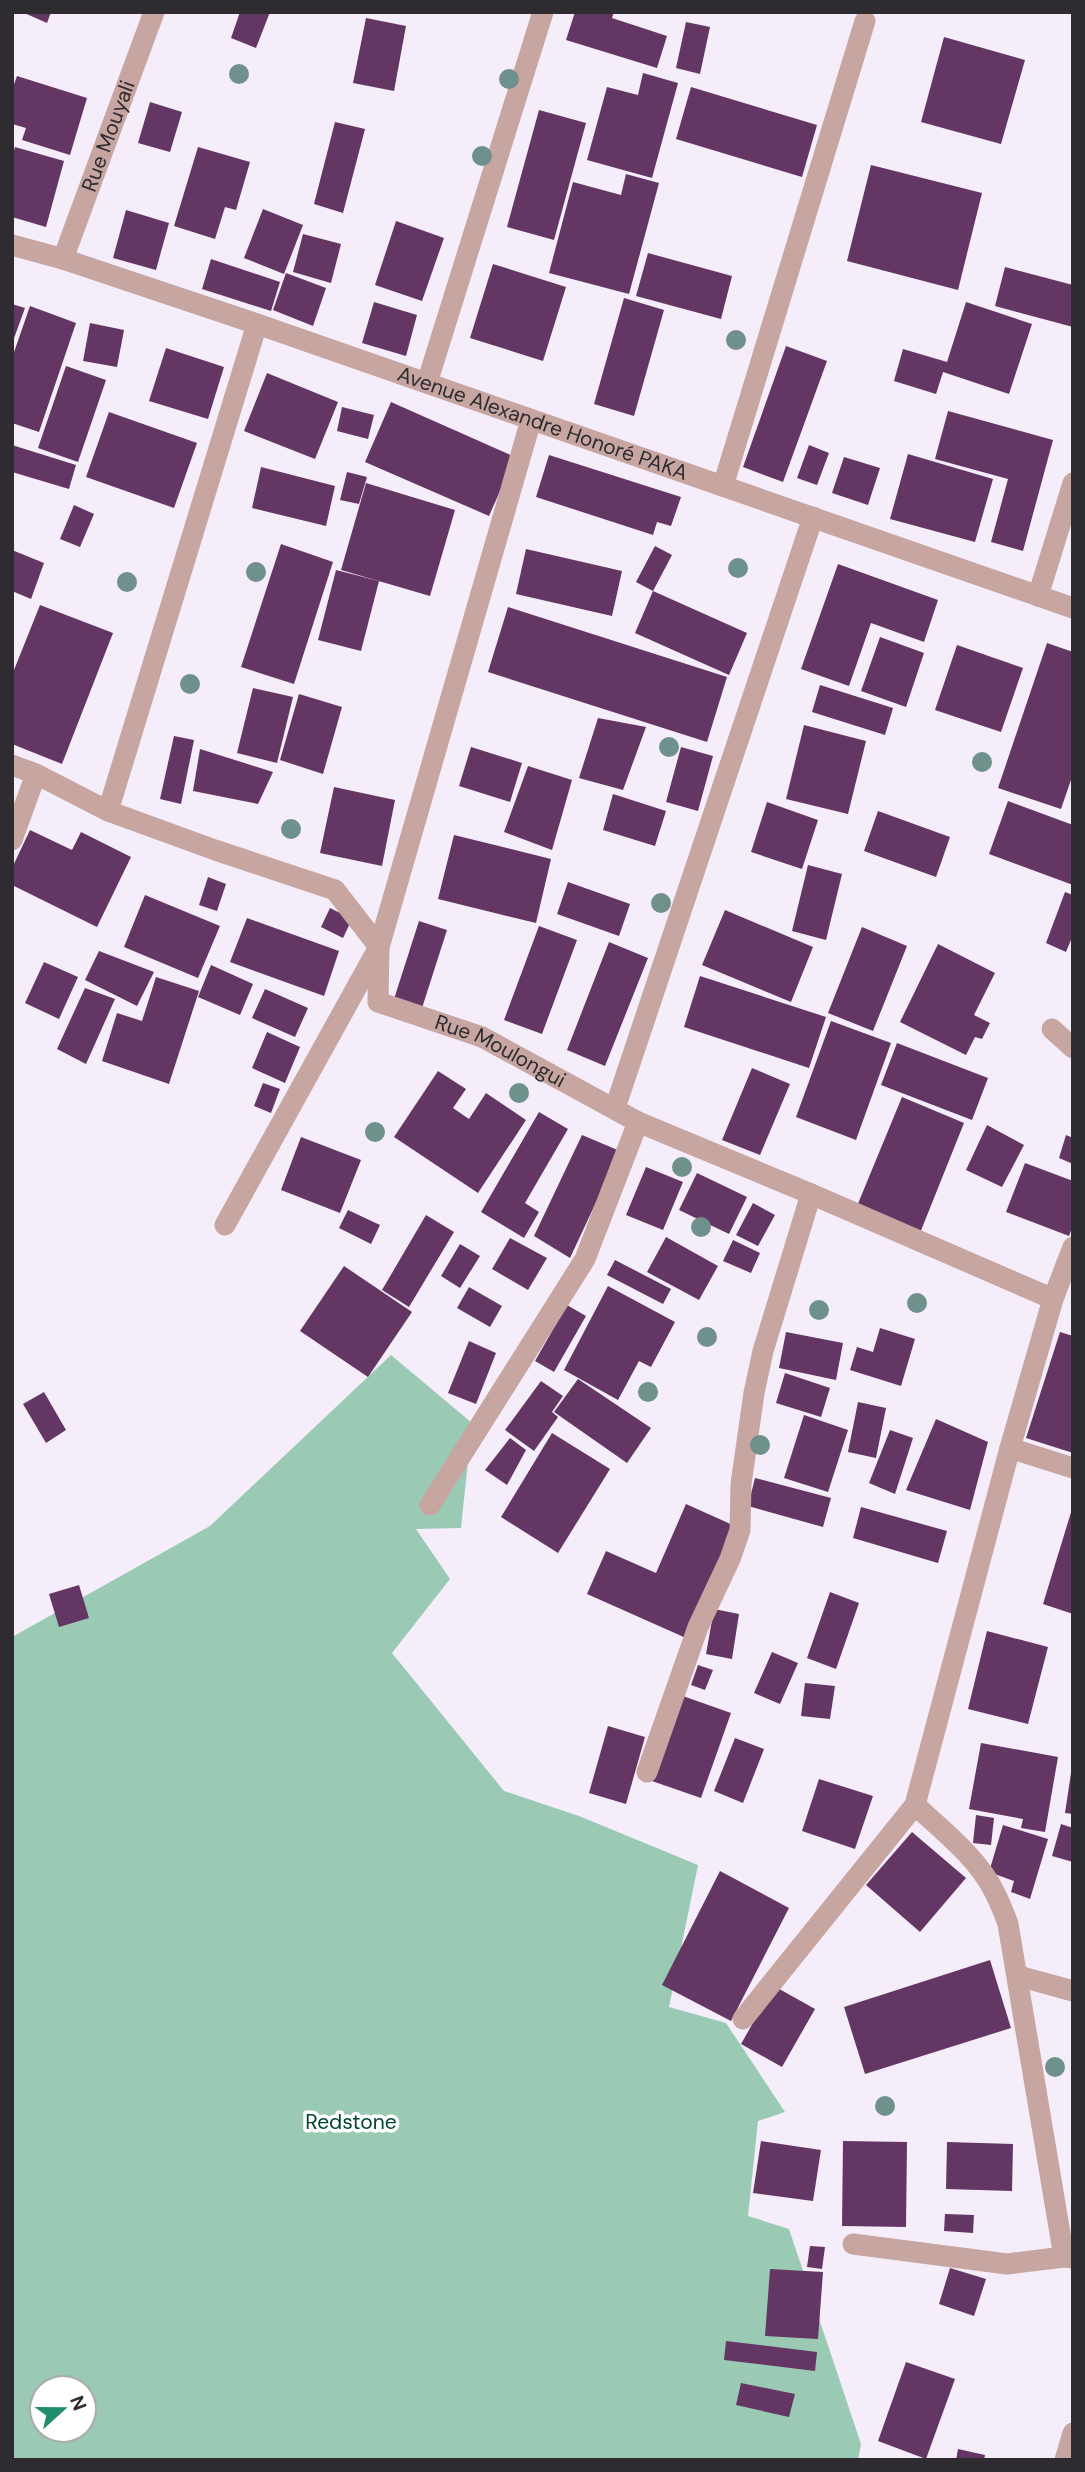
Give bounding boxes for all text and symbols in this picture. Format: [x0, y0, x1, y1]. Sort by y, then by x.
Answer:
street label: Rue Mouyali [75, 77, 142, 196]
street label: Avenue Alexandre Honoré PAKA [394, 360, 692, 487]
street label: Rue Moulongui [431, 1008, 571, 1094]
park label: Redstone [305, 2108, 397, 2136]
north arrow [28, 2374, 98, 2444]
text: N [64, 2392, 93, 2414]

